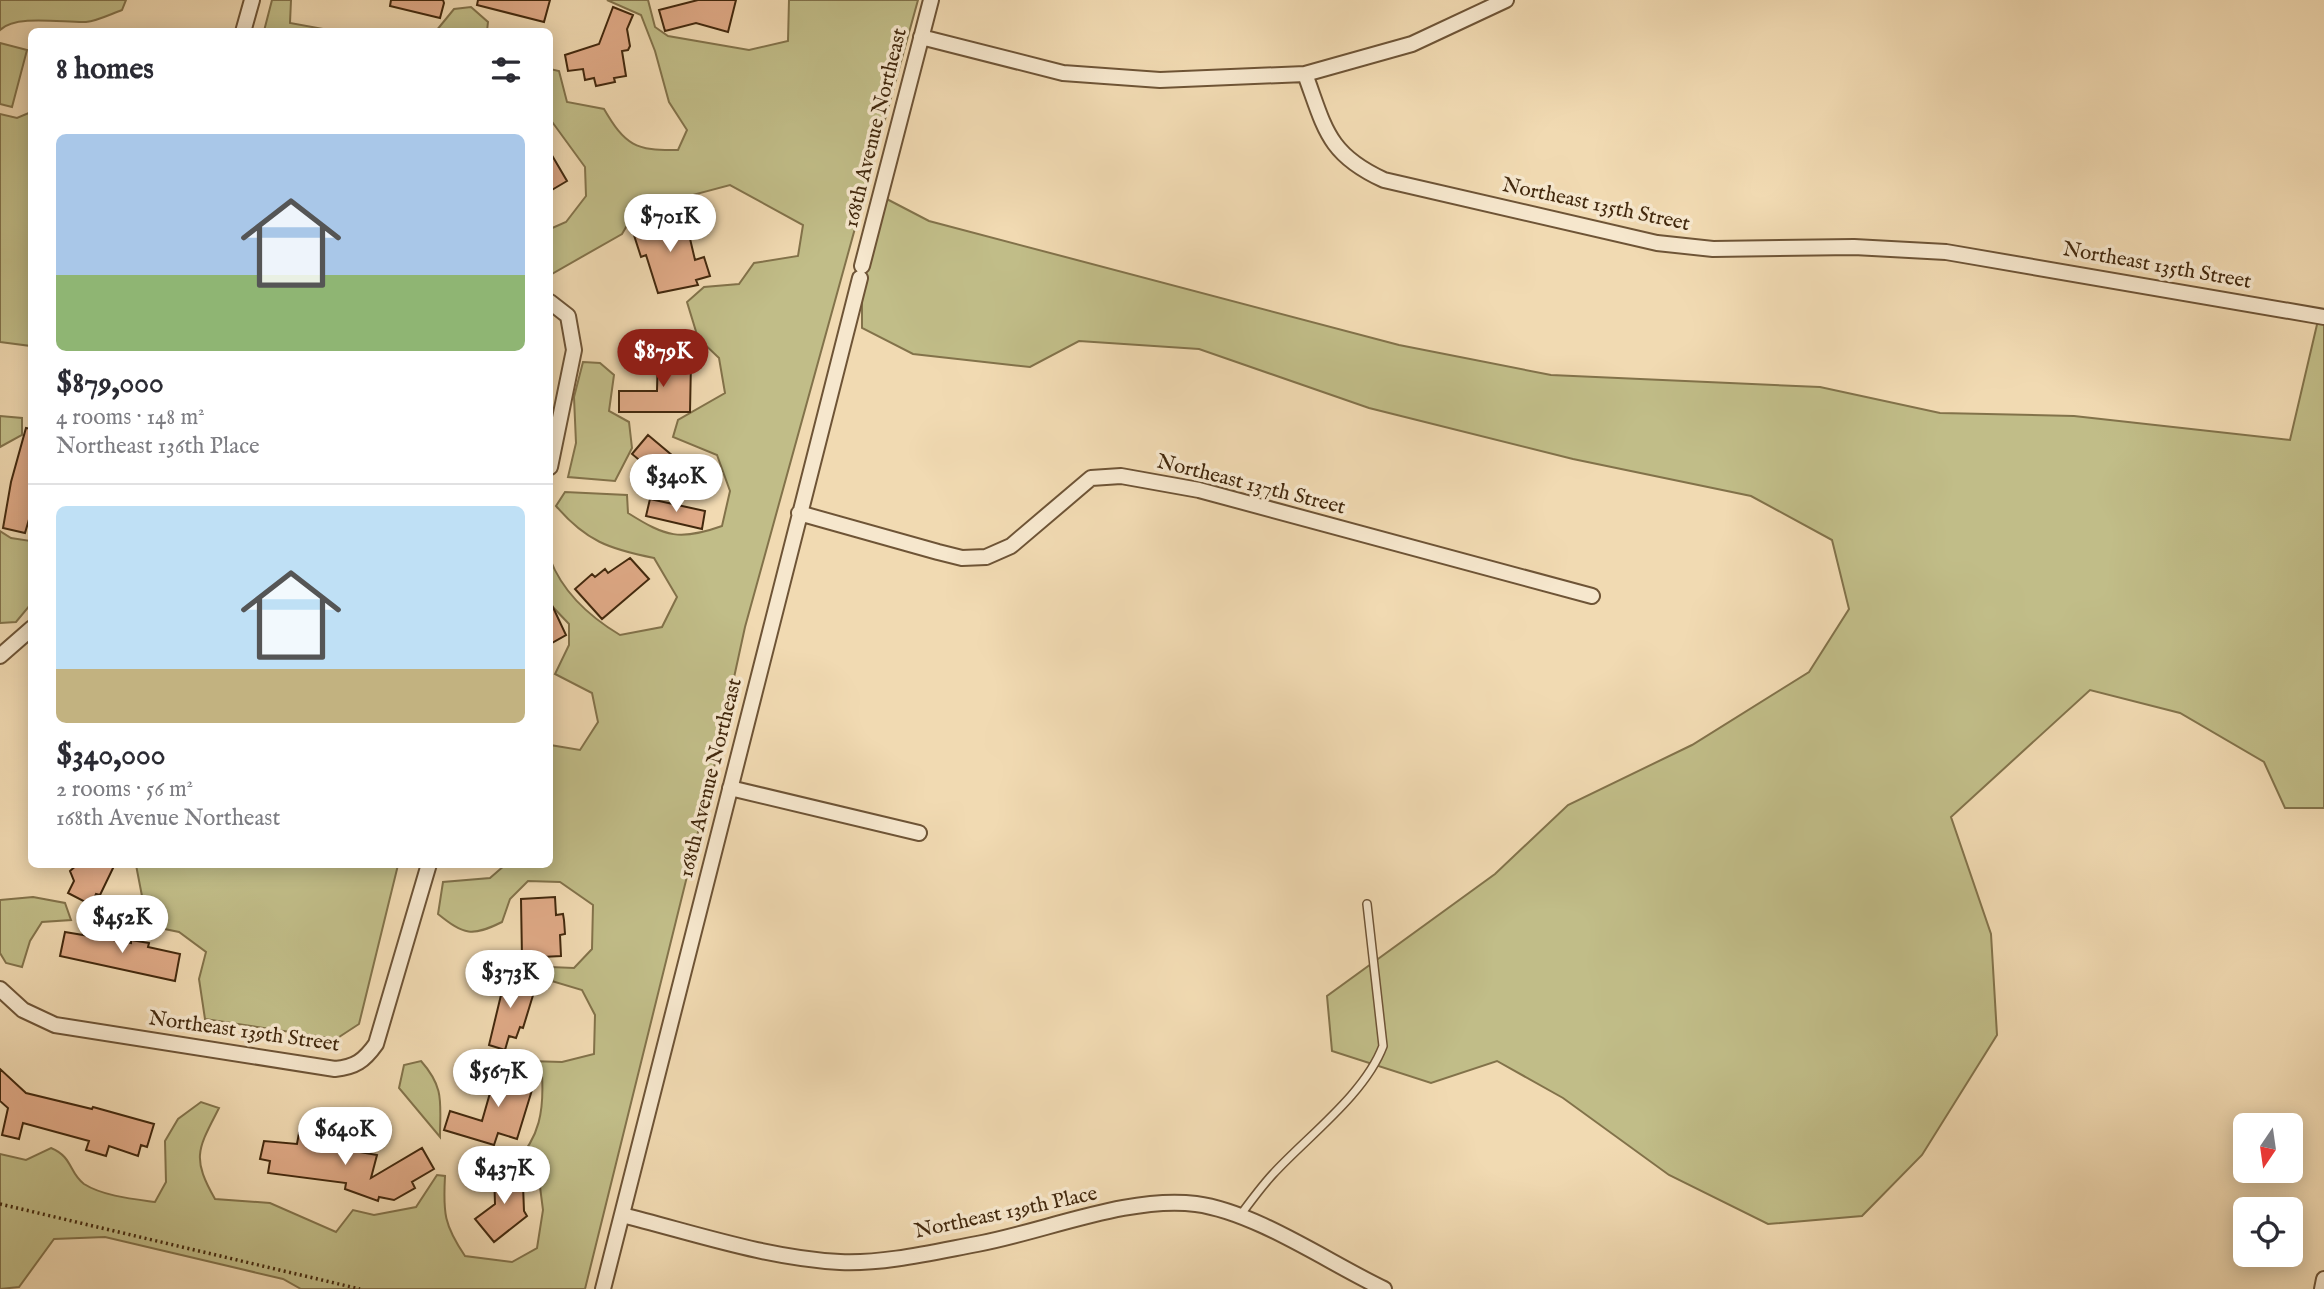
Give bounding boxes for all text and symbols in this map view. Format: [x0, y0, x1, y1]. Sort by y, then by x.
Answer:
street label: 168th Avenue Northeast [838, 25, 914, 231]
text: 8 homes [56, 51, 154, 89]
icon: filters [487, 51, 525, 89]
street label: Northeast 135th Street [1500, 172, 1692, 238]
icon: home [228, 180, 354, 306]
pin: $701K [621, 194, 719, 254]
text: $701K [640, 202, 700, 231]
street label: Northeast 135th Street [2061, 236, 2253, 296]
pin: $879K [614, 330, 712, 389]
text: $879K [633, 337, 693, 366]
text: $879,000 [56, 365, 164, 403]
text: 4 rooms · 148 m² [56, 403, 205, 432]
text: Northeast 136th Place [56, 432, 260, 461]
street label: Northeast 137th Street [1154, 449, 1348, 521]
pin: $340K [627, 454, 725, 514]
text: $340K [646, 462, 706, 491]
icon: home [228, 552, 354, 678]
street label: 168th Avenue Northeast [673, 675, 749, 881]
text: $340,000 [56, 737, 165, 775]
text: 2 rooms · 56 m² [56, 775, 193, 804]
text: 168th Avenue Northeast [56, 804, 280, 833]
pin: $452K [73, 895, 171, 955]
text: $452K [92, 903, 152, 932]
pin: $373K [461, 950, 559, 1010]
text: $373K [481, 958, 539, 987]
street label: Northeast 139th Street [147, 1005, 341, 1059]
pin: $567K [449, 1050, 547, 1109]
text: $567K [469, 1057, 527, 1086]
pin: $640K [296, 1108, 394, 1167]
north arrow [2233, 1113, 2303, 1183]
map controls [2233, 1113, 2303, 1267]
text: $640K [314, 1115, 376, 1144]
pin: $437K [455, 1146, 553, 1206]
text: $437K [474, 1154, 534, 1183]
street label: Northeast 139th Place [912, 1180, 1100, 1246]
button: locate [2233, 1197, 2303, 1267]

